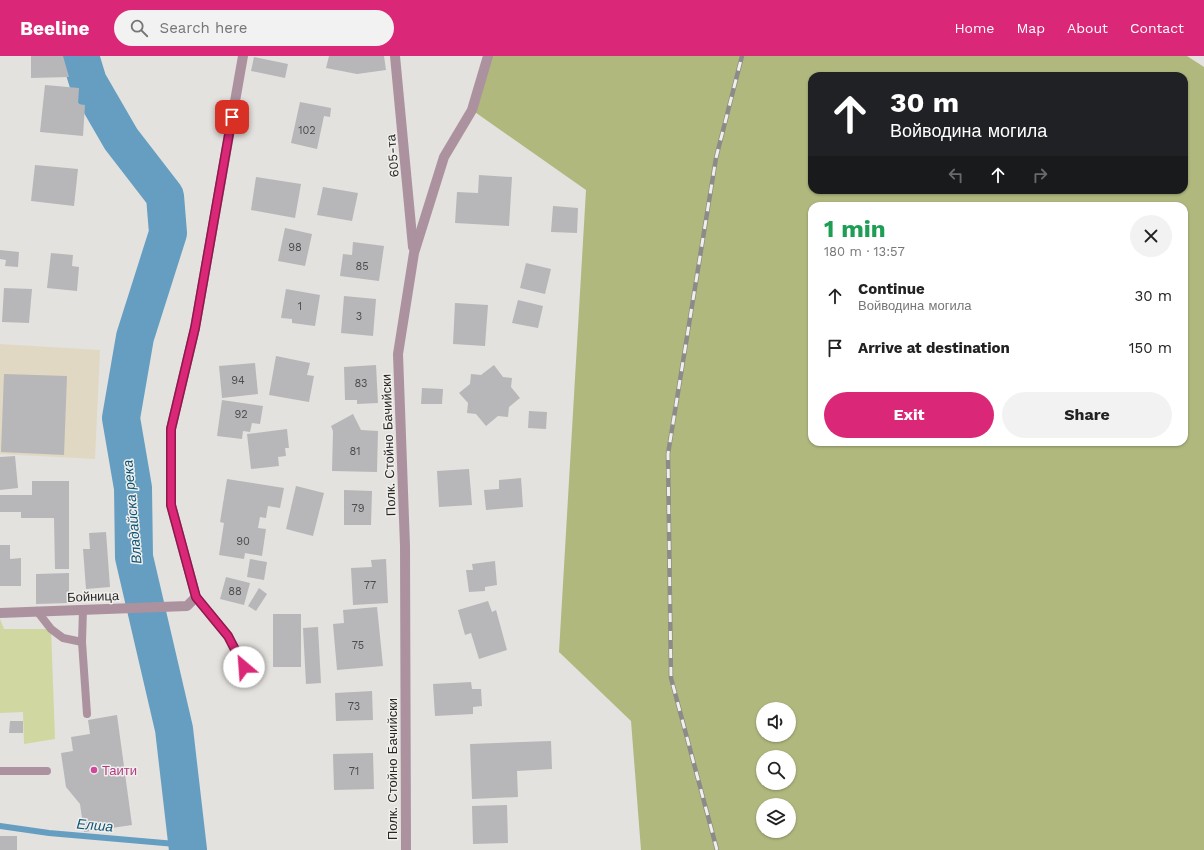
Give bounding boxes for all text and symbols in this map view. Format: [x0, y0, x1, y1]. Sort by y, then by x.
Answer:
search box [114, 10, 394, 46]
text: Beeline [20, 17, 90, 40]
icon: search [128, 17, 150, 39]
text: Search here [160, 19, 247, 37]
text: Home [954, 20, 994, 36]
text: Map [1016, 20, 1045, 36]
text: About [1067, 20, 1108, 36]
text: Contact [1130, 20, 1184, 36]
text: 30 m [890, 86, 959, 119]
icon: ahead [824, 88, 876, 140]
pin [215, 100, 249, 134]
icon: arrive [221, 106, 243, 128]
text: Войводина могила [890, 120, 1047, 141]
house number: 102 [298, 124, 316, 137]
street label: 605-та [383, 133, 402, 178]
icon: left [945, 164, 967, 186]
icon: ahead [987, 164, 1009, 186]
icon: right [1029, 164, 1051, 186]
text: 1 min [824, 215, 886, 243]
button: close [1130, 215, 1172, 257]
house number: 98 [288, 241, 302, 254]
text: 180 m · 13:57 [824, 244, 905, 259]
house number: 85 [355, 260, 369, 273]
text: Continue [858, 280, 925, 298]
icon: ahead [824, 285, 846, 307]
text: 30 m [1135, 287, 1172, 305]
text: Войводина могила [858, 298, 972, 313]
house number: 1 [298, 300, 302, 313]
house number: 3 [356, 310, 362, 323]
icon: arrive [824, 337, 846, 359]
text: Arrive at destination [858, 339, 1010, 357]
text: 150 m [1129, 339, 1172, 357]
house number: 94 [231, 374, 245, 387]
street label: Полк. Стойно Бачийски [379, 374, 398, 516]
house number: 83 [355, 377, 367, 390]
button: Exit [824, 392, 994, 438]
button: Share [1002, 392, 1172, 438]
house number: 92 [234, 408, 248, 421]
house number: 81 [349, 445, 361, 458]
water label: Владайска река [119, 459, 145, 565]
house number: 79 [352, 502, 365, 515]
house number: 90 [236, 535, 250, 548]
house number: 77 [364, 579, 376, 592]
house number: 88 [228, 585, 242, 598]
street label: Бойница [67, 588, 120, 605]
house number: 75 [352, 639, 364, 652]
position arrow [223, 646, 265, 688]
street label: Полк. Стойно Бачийски [385, 698, 400, 840]
house number: 73 [348, 700, 360, 713]
map controls [756, 702, 796, 838]
button: sound [756, 702, 796, 742]
button: search [756, 750, 796, 790]
place label: Таити [102, 763, 137, 778]
marker: Таити [89, 765, 99, 775]
house number: 71 [349, 765, 359, 778]
button: layers [756, 798, 796, 838]
water label: Елша [76, 815, 114, 835]

